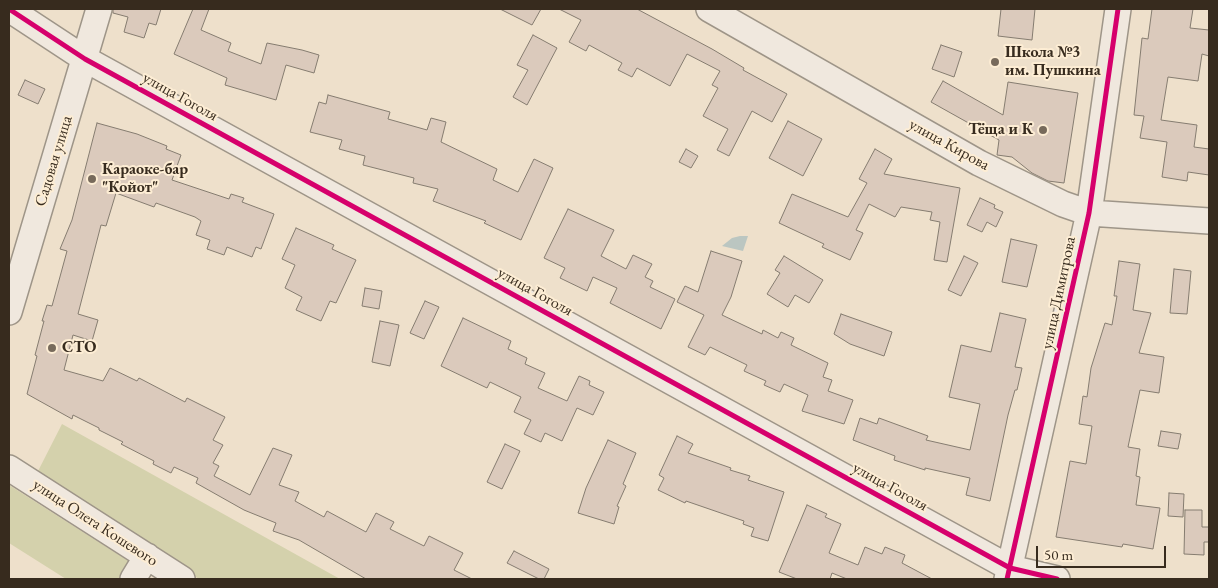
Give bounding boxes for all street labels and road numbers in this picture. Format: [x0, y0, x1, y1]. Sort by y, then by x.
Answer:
street label: улица Гоголя [139, 68, 221, 126]
street label: Садовая улица [31, 113, 77, 209]
street label: улица Кирова [905, 115, 993, 175]
street label: улица Димитрова [1038, 235, 1080, 351]
street label: улица Гоголя [494, 263, 576, 321]
street label: улица Гоголя [849, 458, 931, 516]
street label: улица Олега Кошевого [29, 475, 161, 571]

